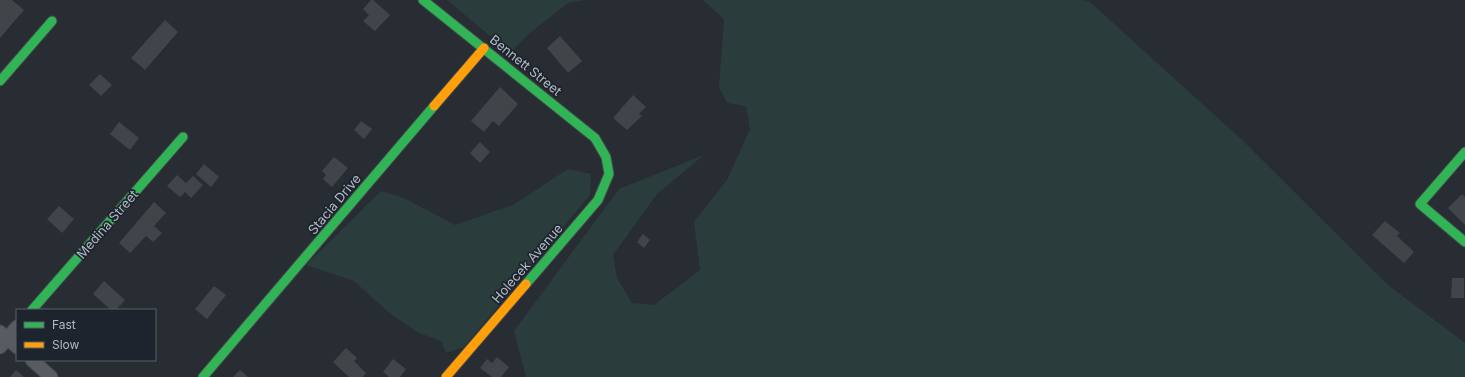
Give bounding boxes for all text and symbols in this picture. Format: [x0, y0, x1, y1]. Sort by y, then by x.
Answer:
street label: Bennett Street [487, 31, 565, 99]
street label: Stacia Drive [304, 171, 364, 237]
street label: Medina Street [73, 186, 141, 262]
street label: Holecek Avenue [488, 220, 566, 306]
legend [16, 309, 156, 361]
text: Fast [52, 317, 76, 332]
text: Slow [52, 337, 80, 352]

